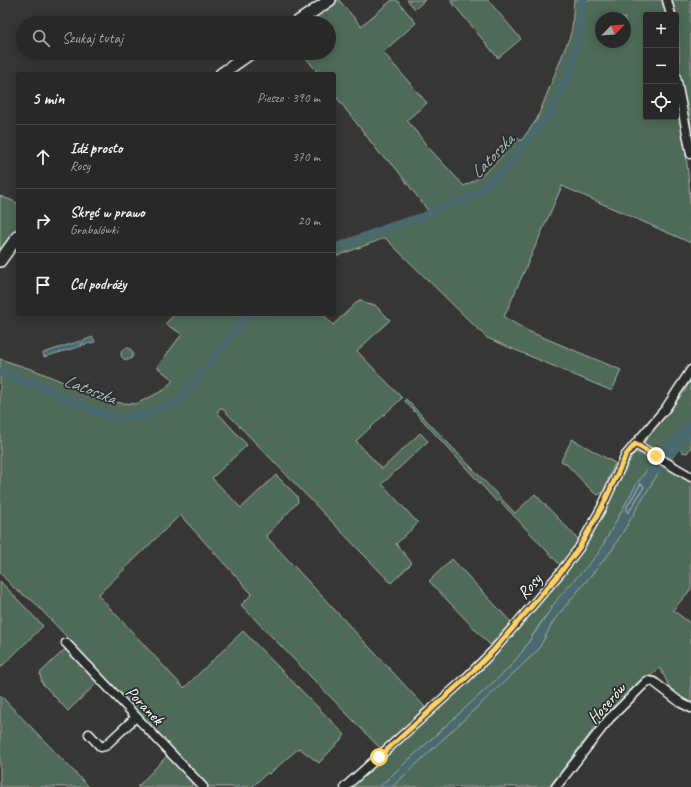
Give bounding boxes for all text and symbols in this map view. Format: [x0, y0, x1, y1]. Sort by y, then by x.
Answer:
north arrow [595, 12, 631, 48]
map controls [643, 12, 679, 120]
button: + [643, 12, 679, 48]
search box [16, 16, 336, 60]
icon: search [30, 27, 52, 49]
text: Szukaj tutaj [62, 29, 123, 48]
button: − [643, 48, 679, 84]
button: locate [643, 84, 679, 120]
text: 5 min [32, 88, 64, 109]
text: Pieszo · 390 m [257, 90, 320, 106]
water label: Latoszka [465, 127, 520, 183]
text: Idź prosto [70, 139, 123, 158]
icon: ahead [32, 146, 54, 168]
text: 370 m [292, 149, 320, 165]
text: Rosy [70, 158, 90, 174]
text: Skręć w prawo [70, 203, 145, 222]
icon: right [32, 210, 54, 232]
text: 20 m [298, 213, 320, 229]
text: Grabalówki [70, 222, 118, 238]
icon: arrive [32, 274, 54, 296]
text: Cel podróży [70, 275, 126, 294]
water label: Latoszka [61, 369, 121, 410]
route end [647, 447, 665, 465]
street label: Rosy [513, 569, 547, 603]
street label: Hoserów [583, 678, 631, 728]
street label: Poranek [121, 682, 169, 730]
route start [370, 748, 388, 766]

